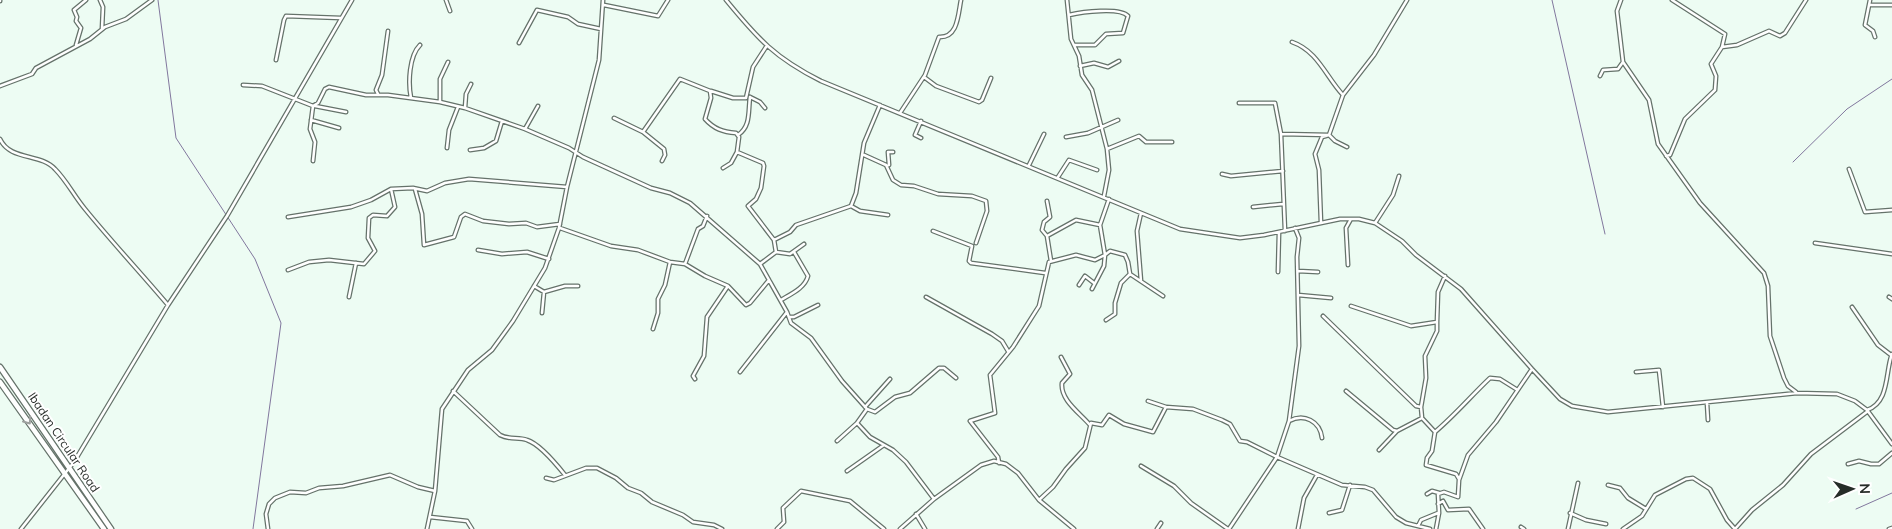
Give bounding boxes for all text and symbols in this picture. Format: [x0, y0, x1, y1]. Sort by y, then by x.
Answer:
street label: Ibadan Circular Road [25, 389, 103, 495]
one-way arrow [22, 416, 31, 425]
north arrow [1827, 464, 1877, 514]
text: N [1856, 483, 1874, 494]

